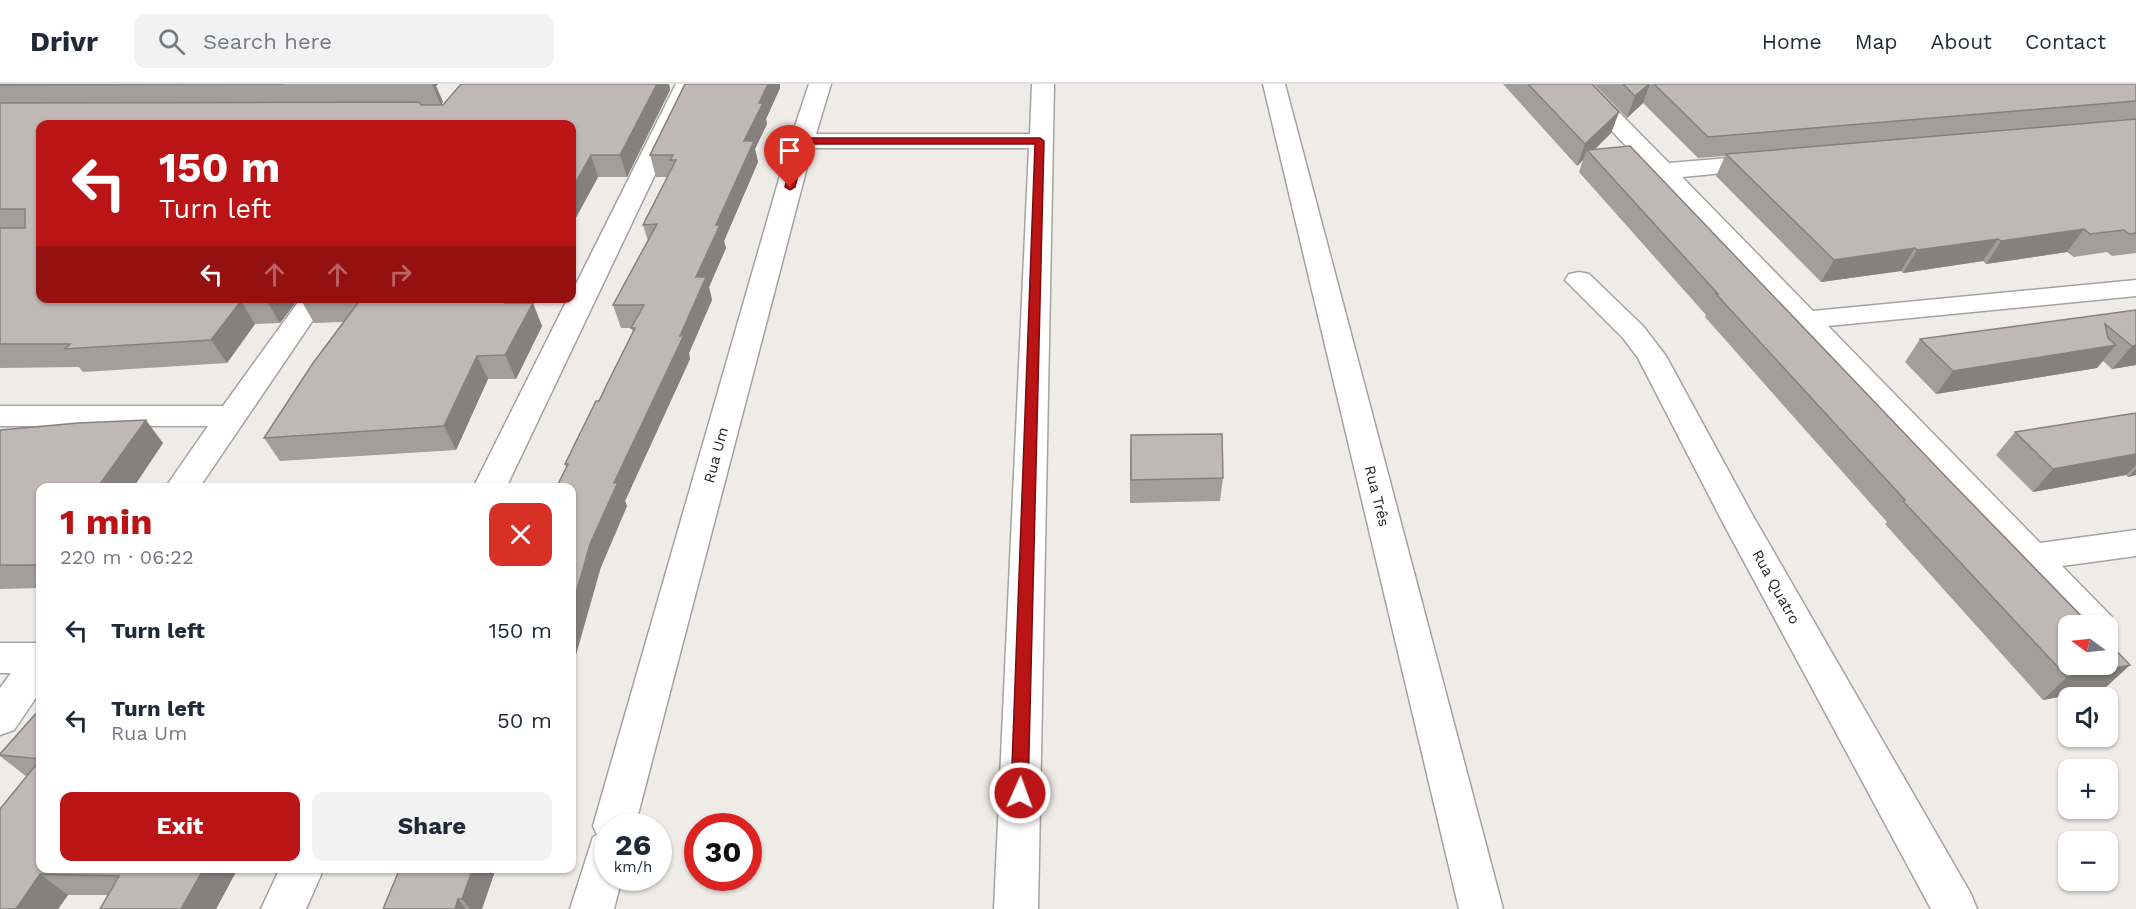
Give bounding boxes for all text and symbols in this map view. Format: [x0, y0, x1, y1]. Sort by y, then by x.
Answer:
search box [134, 14, 554, 68]
text: Drivr [30, 25, 98, 58]
icon: search [155, 25, 188, 58]
text: Search here [203, 29, 332, 54]
text: Home [1762, 29, 1822, 54]
text: Map [1855, 29, 1898, 54]
text: About [1931, 29, 1992, 54]
text: Contact [2025, 29, 2106, 54]
pin [764, 125, 815, 187]
icon: arrive [773, 134, 806, 167]
text: 150 m [159, 143, 280, 192]
icon: left [60, 144, 138, 222]
text: Turn left [159, 193, 271, 225]
icon: left [195, 258, 228, 291]
icon: ahead [258, 258, 291, 291]
icon: ahead [321, 258, 354, 291]
icon: right [384, 258, 417, 291]
street label: Rua Um [700, 425, 732, 485]
street label: Rua Três [1361, 464, 1393, 529]
text: 1 min [60, 501, 152, 543]
button: close [489, 503, 552, 566]
text: 220 m · 06:22 [60, 545, 194, 569]
street label: Rua Quatro [1748, 547, 1804, 627]
icon: left [60, 614, 93, 647]
north arrow [2058, 615, 2118, 675]
map controls [2058, 615, 2118, 891]
text: Turn left [111, 618, 205, 643]
text: 150 m [488, 618, 552, 643]
button: sound [2058, 687, 2118, 747]
text: Turn left [111, 696, 205, 721]
icon: left [60, 704, 93, 737]
text: 50 m [497, 708, 552, 733]
text: Rua Um [111, 721, 187, 745]
button: + [2058, 759, 2118, 819]
position arrow [988, 761, 1052, 825]
button: Exit [60, 792, 300, 861]
button: Share [312, 792, 552, 861]
speed limit sign: 30 [684, 813, 762, 891]
text: 26 [615, 827, 651, 862]
button: − [2058, 831, 2118, 891]
text: km/h [614, 858, 652, 876]

